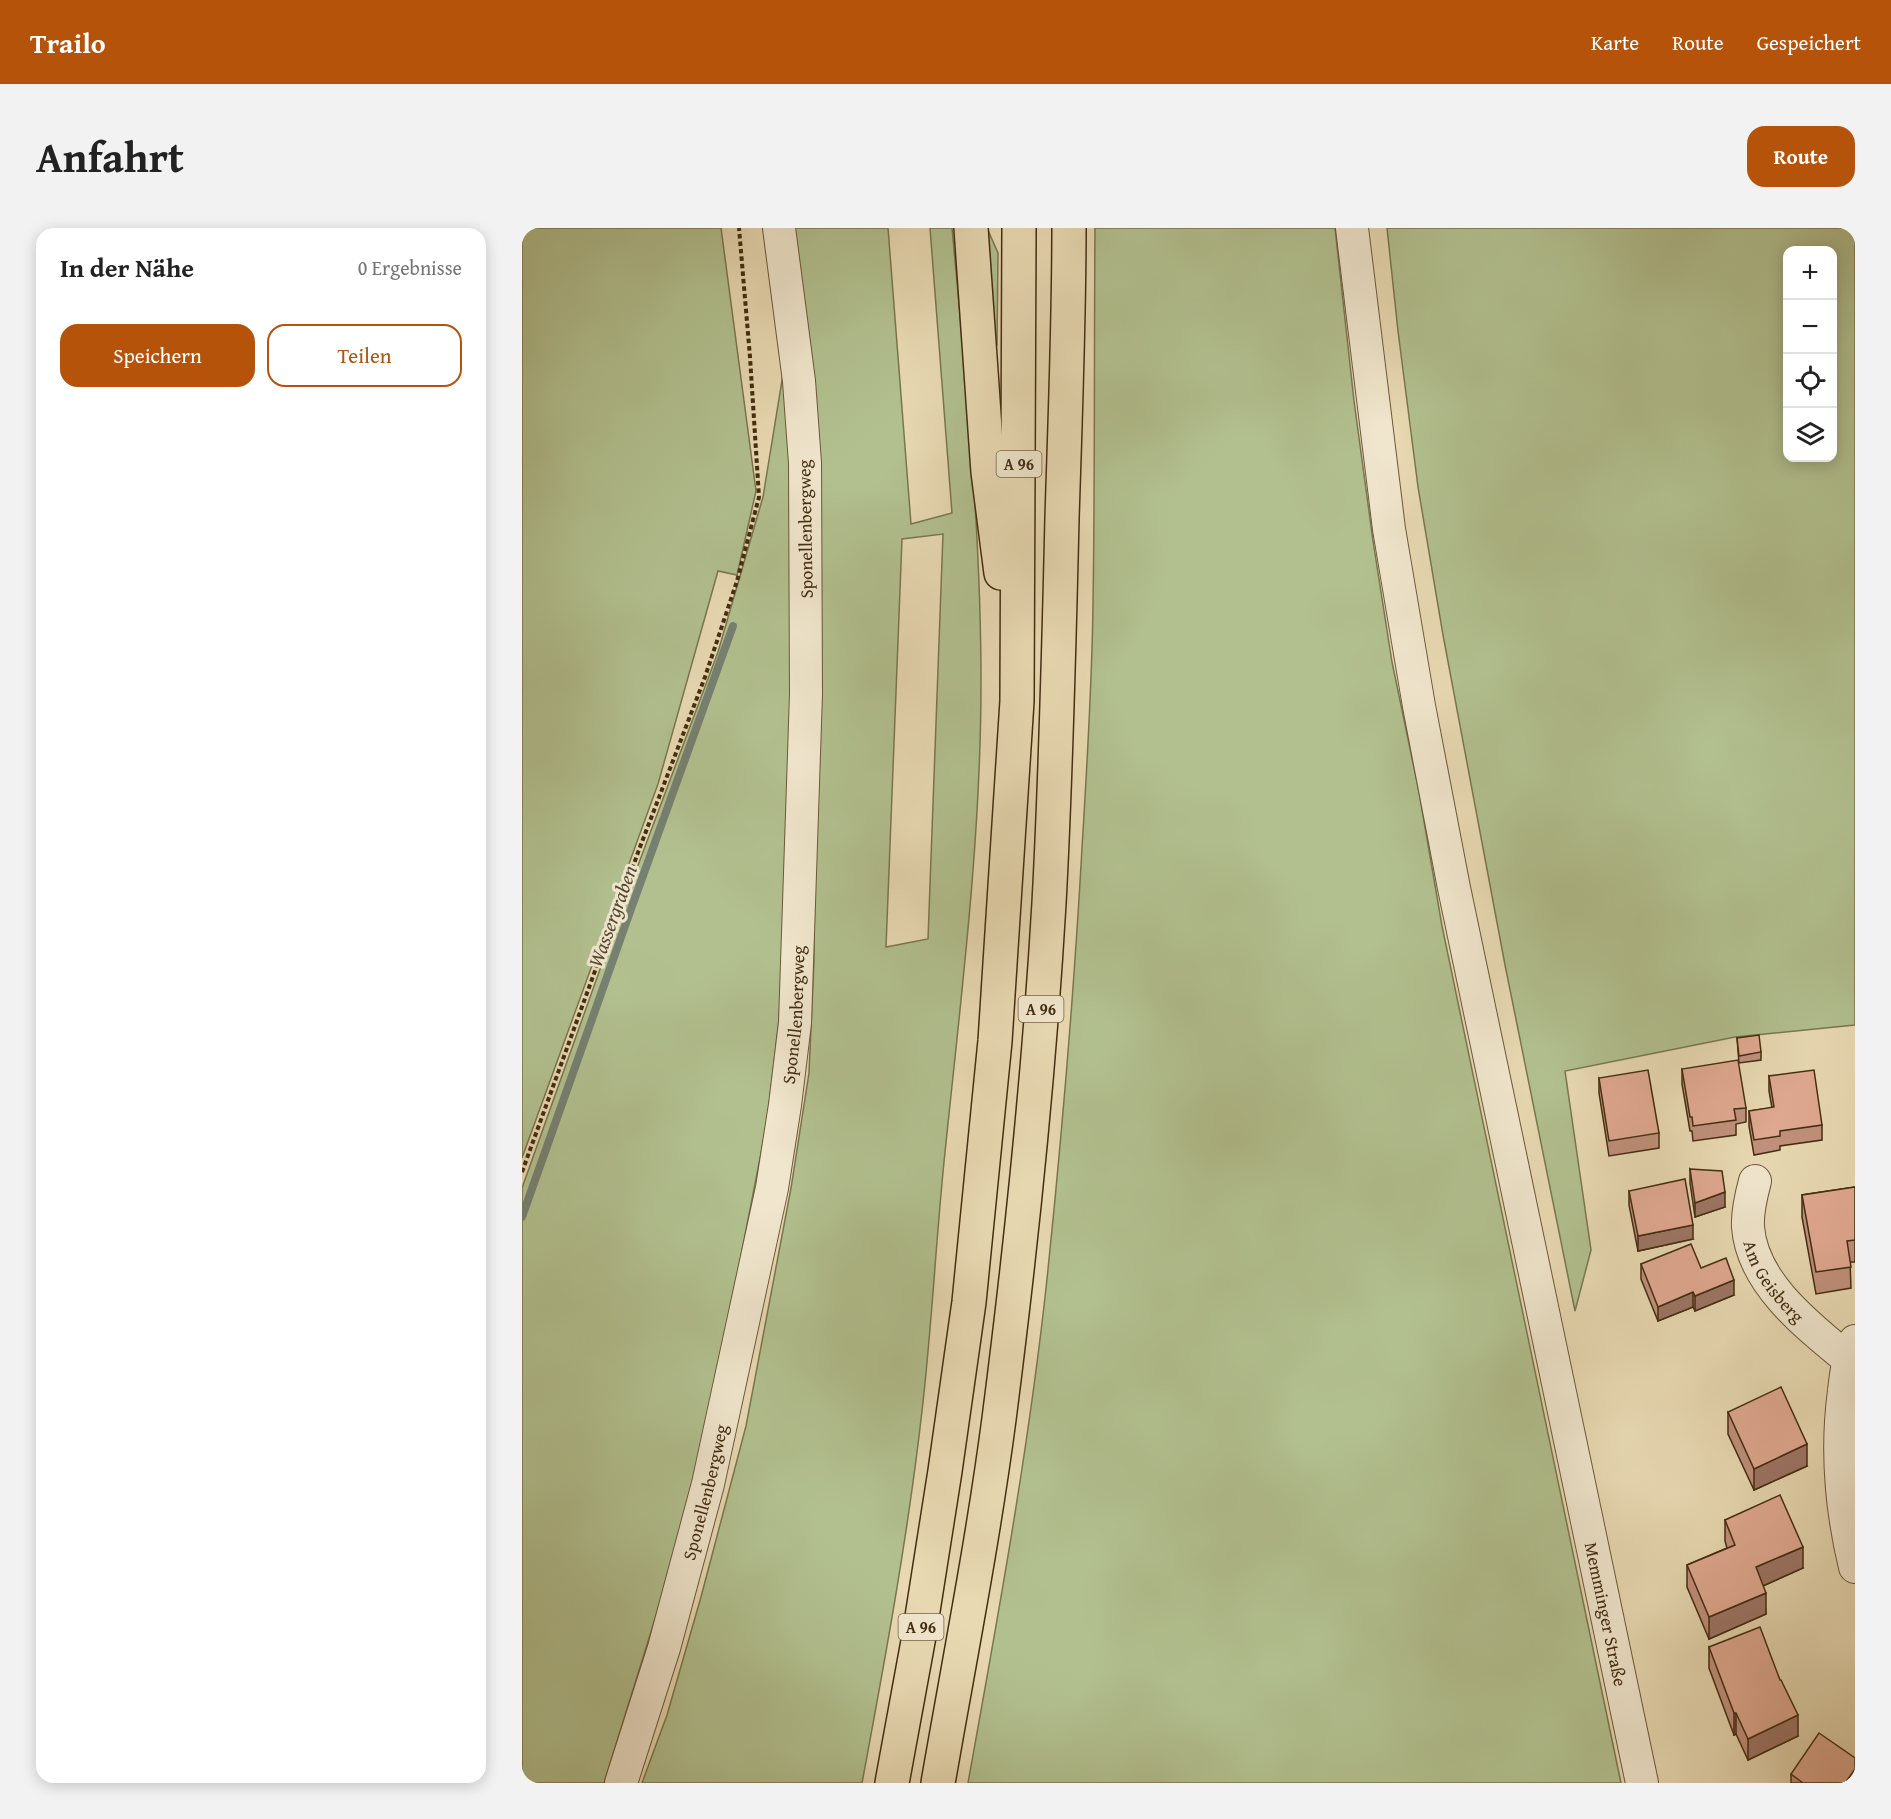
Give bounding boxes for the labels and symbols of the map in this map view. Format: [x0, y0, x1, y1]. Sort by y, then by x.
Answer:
road number: A 96 [996, 451, 1042, 477]
street label: Sponellenbergweg [790, 459, 820, 599]
water label: Wassergraben [580, 861, 644, 971]
street label: Sponellenbergweg [774, 945, 811, 1086]
road number: A 96 [1018, 996, 1064, 1022]
street label: Am Geisberg [1737, 1237, 1811, 1329]
street label: Sponellenbergweg [675, 1421, 734, 1563]
street label: Memminger Straße [1578, 1540, 1635, 1689]
road number: A 96 [898, 1614, 944, 1640]

